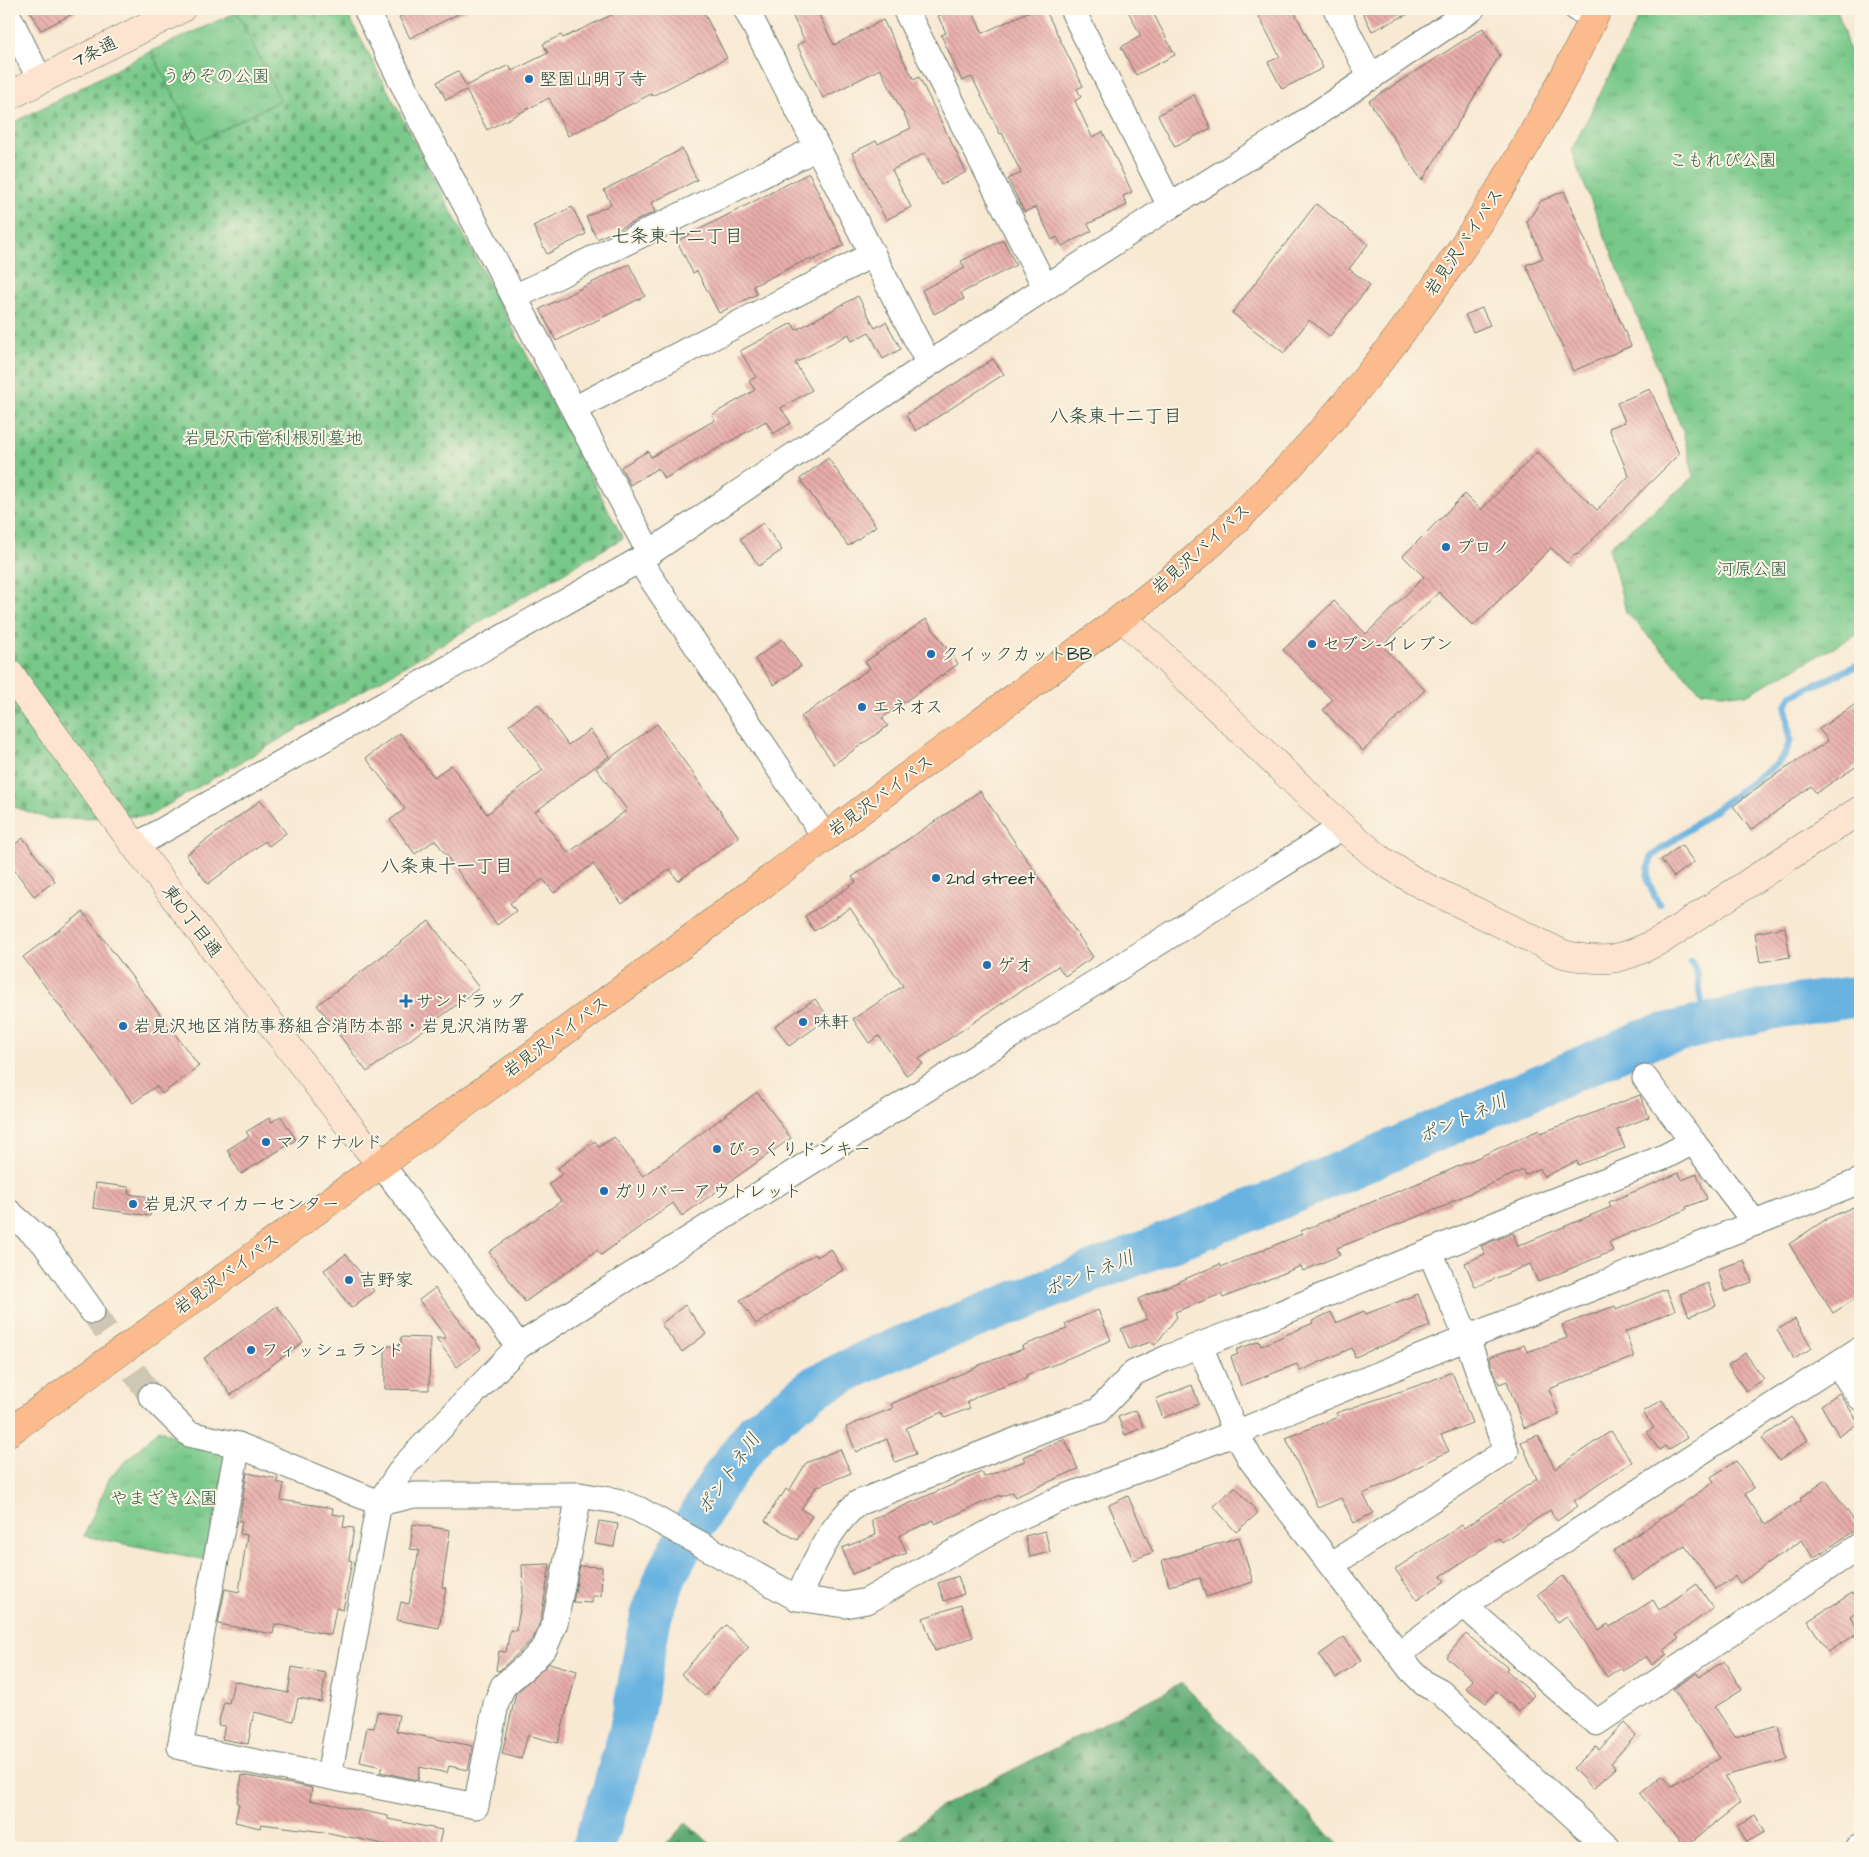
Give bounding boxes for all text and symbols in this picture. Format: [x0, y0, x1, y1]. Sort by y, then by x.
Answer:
street label: 7条通 [68, 30, 122, 74]
park label: うめぞの公園 [162, 64, 270, 89]
place label: 堅固山明了寺 [539, 67, 647, 92]
marker: 堅固山明了寺 [523, 73, 535, 85]
park label: こもれび公園 [1669, 148, 1777, 173]
street label: 岩見沢バイパス [1419, 183, 1509, 301]
district label: 七条東十二丁目 [610, 223, 744, 250]
district label: 八条東十二丁目 [1049, 403, 1183, 430]
park label: 岩見沢市営利根別墓地 [183, 426, 363, 451]
street label: 岩見沢バイパス [1146, 498, 1256, 600]
place label: プロノ [1456, 535, 1510, 560]
marker: プロノ [1440, 541, 1452, 553]
park label: 河原公園 [1716, 557, 1788, 582]
place label: セブン-イレブン [1322, 632, 1454, 657]
marker: セブン-イレブン [1306, 638, 1318, 650]
place label: クイックカットBB [941, 642, 1092, 667]
marker: クイックカットBB [925, 648, 937, 660]
place label: エネオス [872, 695, 943, 720]
marker: エネオス [856, 701, 868, 713]
street label: 岩見沢バイパス [823, 749, 939, 843]
district label: 八条東十一丁目 [380, 853, 514, 880]
place label: 2nd street [946, 866, 1035, 891]
marker: 2nd street [930, 872, 942, 884]
street label: 東10丁目通 [156, 879, 228, 963]
place label: ゲオ [997, 953, 1033, 978]
marker: ゲオ [981, 959, 993, 971]
place label: サンドラッグ [416, 989, 524, 1014]
street label: 岩見沢バイパス [498, 990, 614, 1084]
marker: サンドラッグ [400, 995, 412, 1007]
place label: 味軒 [813, 1010, 849, 1035]
place label: 岩見沢地区消防事務組合消防本部・岩見沢消防署 [133, 1014, 529, 1039]
marker: 味軒 [797, 1016, 809, 1028]
marker: 岩見沢地区消防事務組合消防本部・岩見沢消防署 [117, 1020, 129, 1032]
water label: ポントネ川 [1414, 1087, 1512, 1151]
place label: マクドナルド [276, 1130, 383, 1155]
marker: マクドナルド [260, 1136, 272, 1148]
place label: びっくりドンキー [727, 1137, 871, 1162]
marker: びっくりドンキー [711, 1143, 723, 1155]
place label: ガリバー アウトレット [614, 1179, 802, 1204]
marker: ガリバー アウトレット [598, 1185, 610, 1197]
place label: 岩見沢マイカーセンター [143, 1192, 340, 1217]
marker: 岩見沢マイカーセンター [127, 1198, 139, 1210]
street label: 岩見沢バイパス [169, 1227, 285, 1321]
water label: ポントネ川 [1040, 1244, 1138, 1304]
place label: 吉野家 [359, 1268, 413, 1293]
marker: 吉野家 [343, 1274, 355, 1286]
place label: フィッシュランド [261, 1338, 404, 1363]
marker: フィッシュランド [245, 1344, 257, 1356]
water label: ポントネ川 [691, 1427, 767, 1521]
park label: やまざき公園 [110, 1486, 218, 1511]

